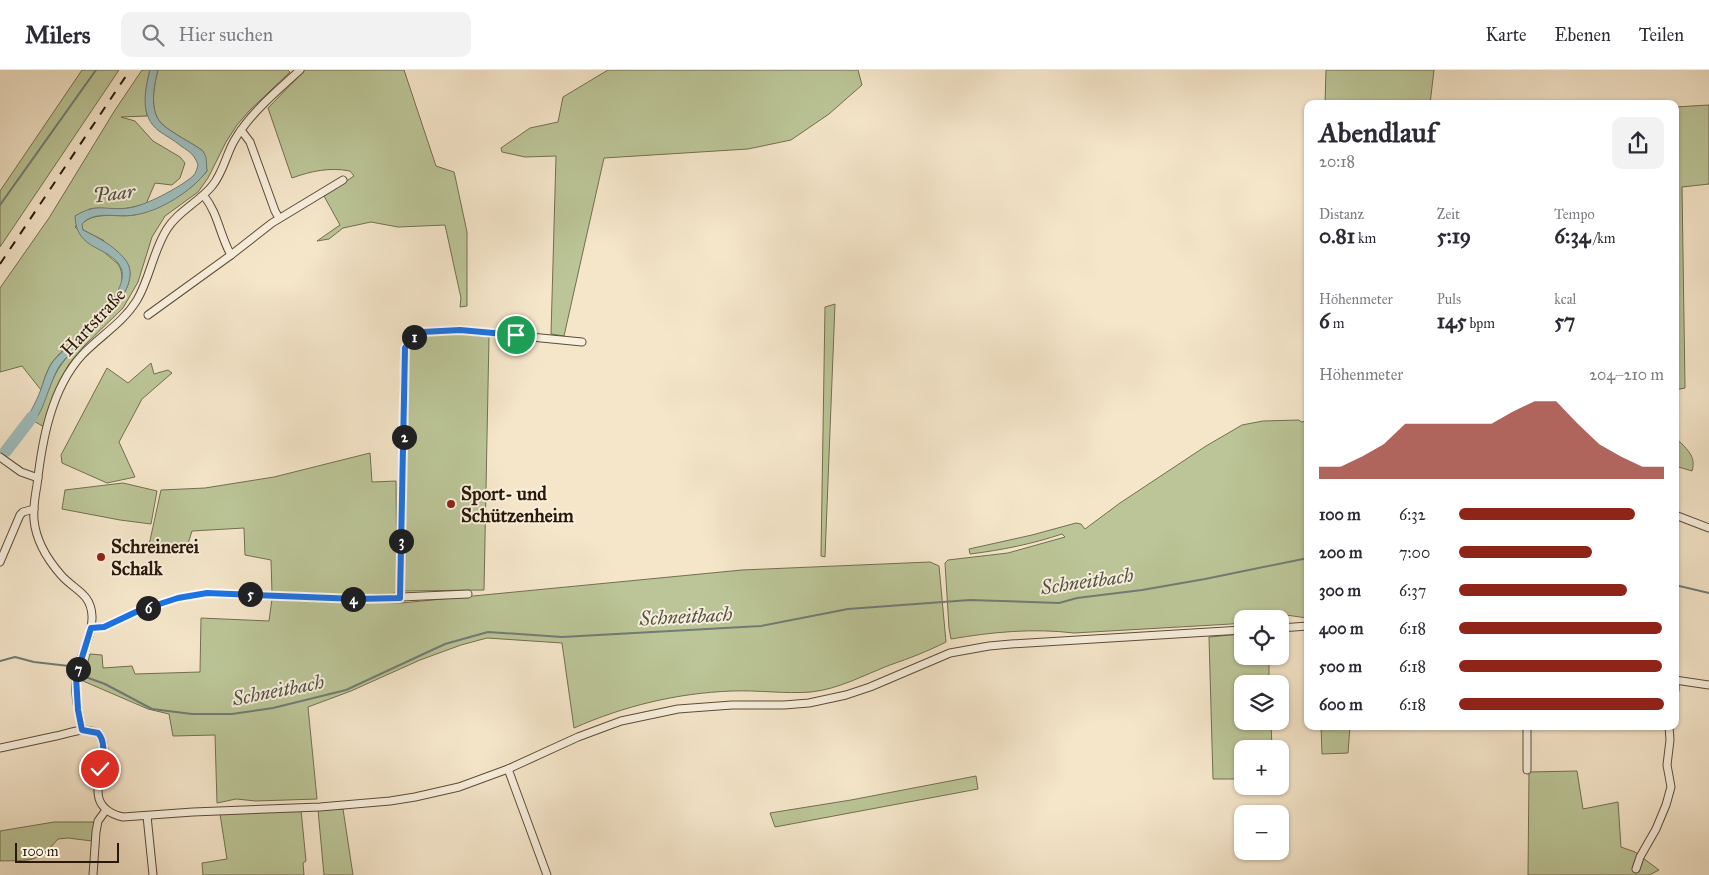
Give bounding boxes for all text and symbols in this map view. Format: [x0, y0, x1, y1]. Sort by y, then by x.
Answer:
search box [121, 12, 471, 57]
text: Milers [25, 20, 91, 50]
icon: search [139, 21, 167, 49]
text: Hier suchen [179, 23, 273, 46]
text: Karte [1486, 24, 1527, 46]
text: Ebenen [1555, 24, 1611, 46]
text: Teilen [1639, 24, 1684, 46]
text: Abendlauf [1319, 115, 1436, 150]
button: share [1612, 117, 1664, 169]
text: 20:18 [1319, 152, 1355, 171]
water label: Paar [92, 178, 138, 207]
text: Distanz [1319, 206, 1364, 223]
text: Zeit [1437, 206, 1460, 223]
text: Tempo [1554, 206, 1595, 223]
text: 0.81 [1319, 223, 1355, 249]
text: 5:19 [1437, 223, 1471, 249]
text: 6:34 [1554, 223, 1590, 249]
text: km [1355, 230, 1376, 247]
text: /km [1590, 230, 1616, 247]
street label: Hartstraße [56, 283, 130, 361]
text: Höhenmeter [1319, 291, 1393, 308]
text: Puls [1437, 291, 1461, 308]
text: kcal [1554, 291, 1576, 308]
text: 6 [1319, 308, 1330, 334]
text: 145 [1437, 308, 1466, 334]
text: 57 [1554, 308, 1575, 334]
pin [495, 314, 537, 356]
text: m [1330, 315, 1345, 332]
text: bpm [1466, 315, 1495, 332]
icon: arrive [502, 321, 530, 349]
pin: 1 [402, 324, 426, 350]
text: 1 [412, 329, 417, 346]
text: Höhenmeter [1319, 365, 1403, 384]
text: 204–210 m [1589, 365, 1664, 384]
pin: 2 [392, 424, 416, 450]
text: 2 [401, 429, 408, 446]
place label: Sport- und Schützenheim [461, 482, 574, 527]
marker: Sport- und Schützenheim [445, 498, 457, 510]
text: 100 m [1319, 505, 1361, 524]
text: 6:32 [1399, 505, 1426, 524]
pin: 3 [388, 528, 414, 554]
text: 3 [399, 533, 404, 550]
place label: Schreinerei Schalk [111, 535, 200, 580]
text: 200 m [1319, 543, 1362, 562]
text: 7:00 [1399, 543, 1430, 562]
marker: Schreinerei Schalk [95, 551, 107, 563]
water label: Schneitbach [1038, 563, 1135, 600]
text: 300 m [1319, 581, 1361, 600]
text: 6:37 [1399, 581, 1426, 600]
pin: 5 [238, 582, 262, 606]
text: 5 [247, 586, 254, 603]
pin: 4 [340, 586, 366, 612]
text: 4 [350, 591, 357, 608]
pin: 6 [136, 596, 160, 620]
text: 6 [145, 600, 152, 617]
water label: Schneitbach [638, 602, 733, 630]
map controls [1234, 610, 1289, 860]
button: locate [1234, 610, 1289, 665]
text: 400 m [1319, 619, 1363, 638]
text: 6:18 [1399, 619, 1426, 638]
pin: 7 [66, 656, 90, 682]
text: 500 m [1319, 657, 1362, 676]
text: 6:18 [1399, 657, 1426, 676]
text: 7 [75, 661, 82, 678]
water label: Schneitbach [229, 669, 326, 711]
button: layers [1234, 675, 1289, 730]
text: 600 m [1319, 695, 1363, 714]
text: 6:18 [1399, 695, 1426, 714]
button: + [1234, 740, 1289, 795]
pin [79, 748, 121, 790]
icon: check [86, 755, 114, 783]
button: − [1234, 805, 1289, 860]
scale bar [15, 840, 119, 863]
text: 100 m [22, 843, 59, 860]

